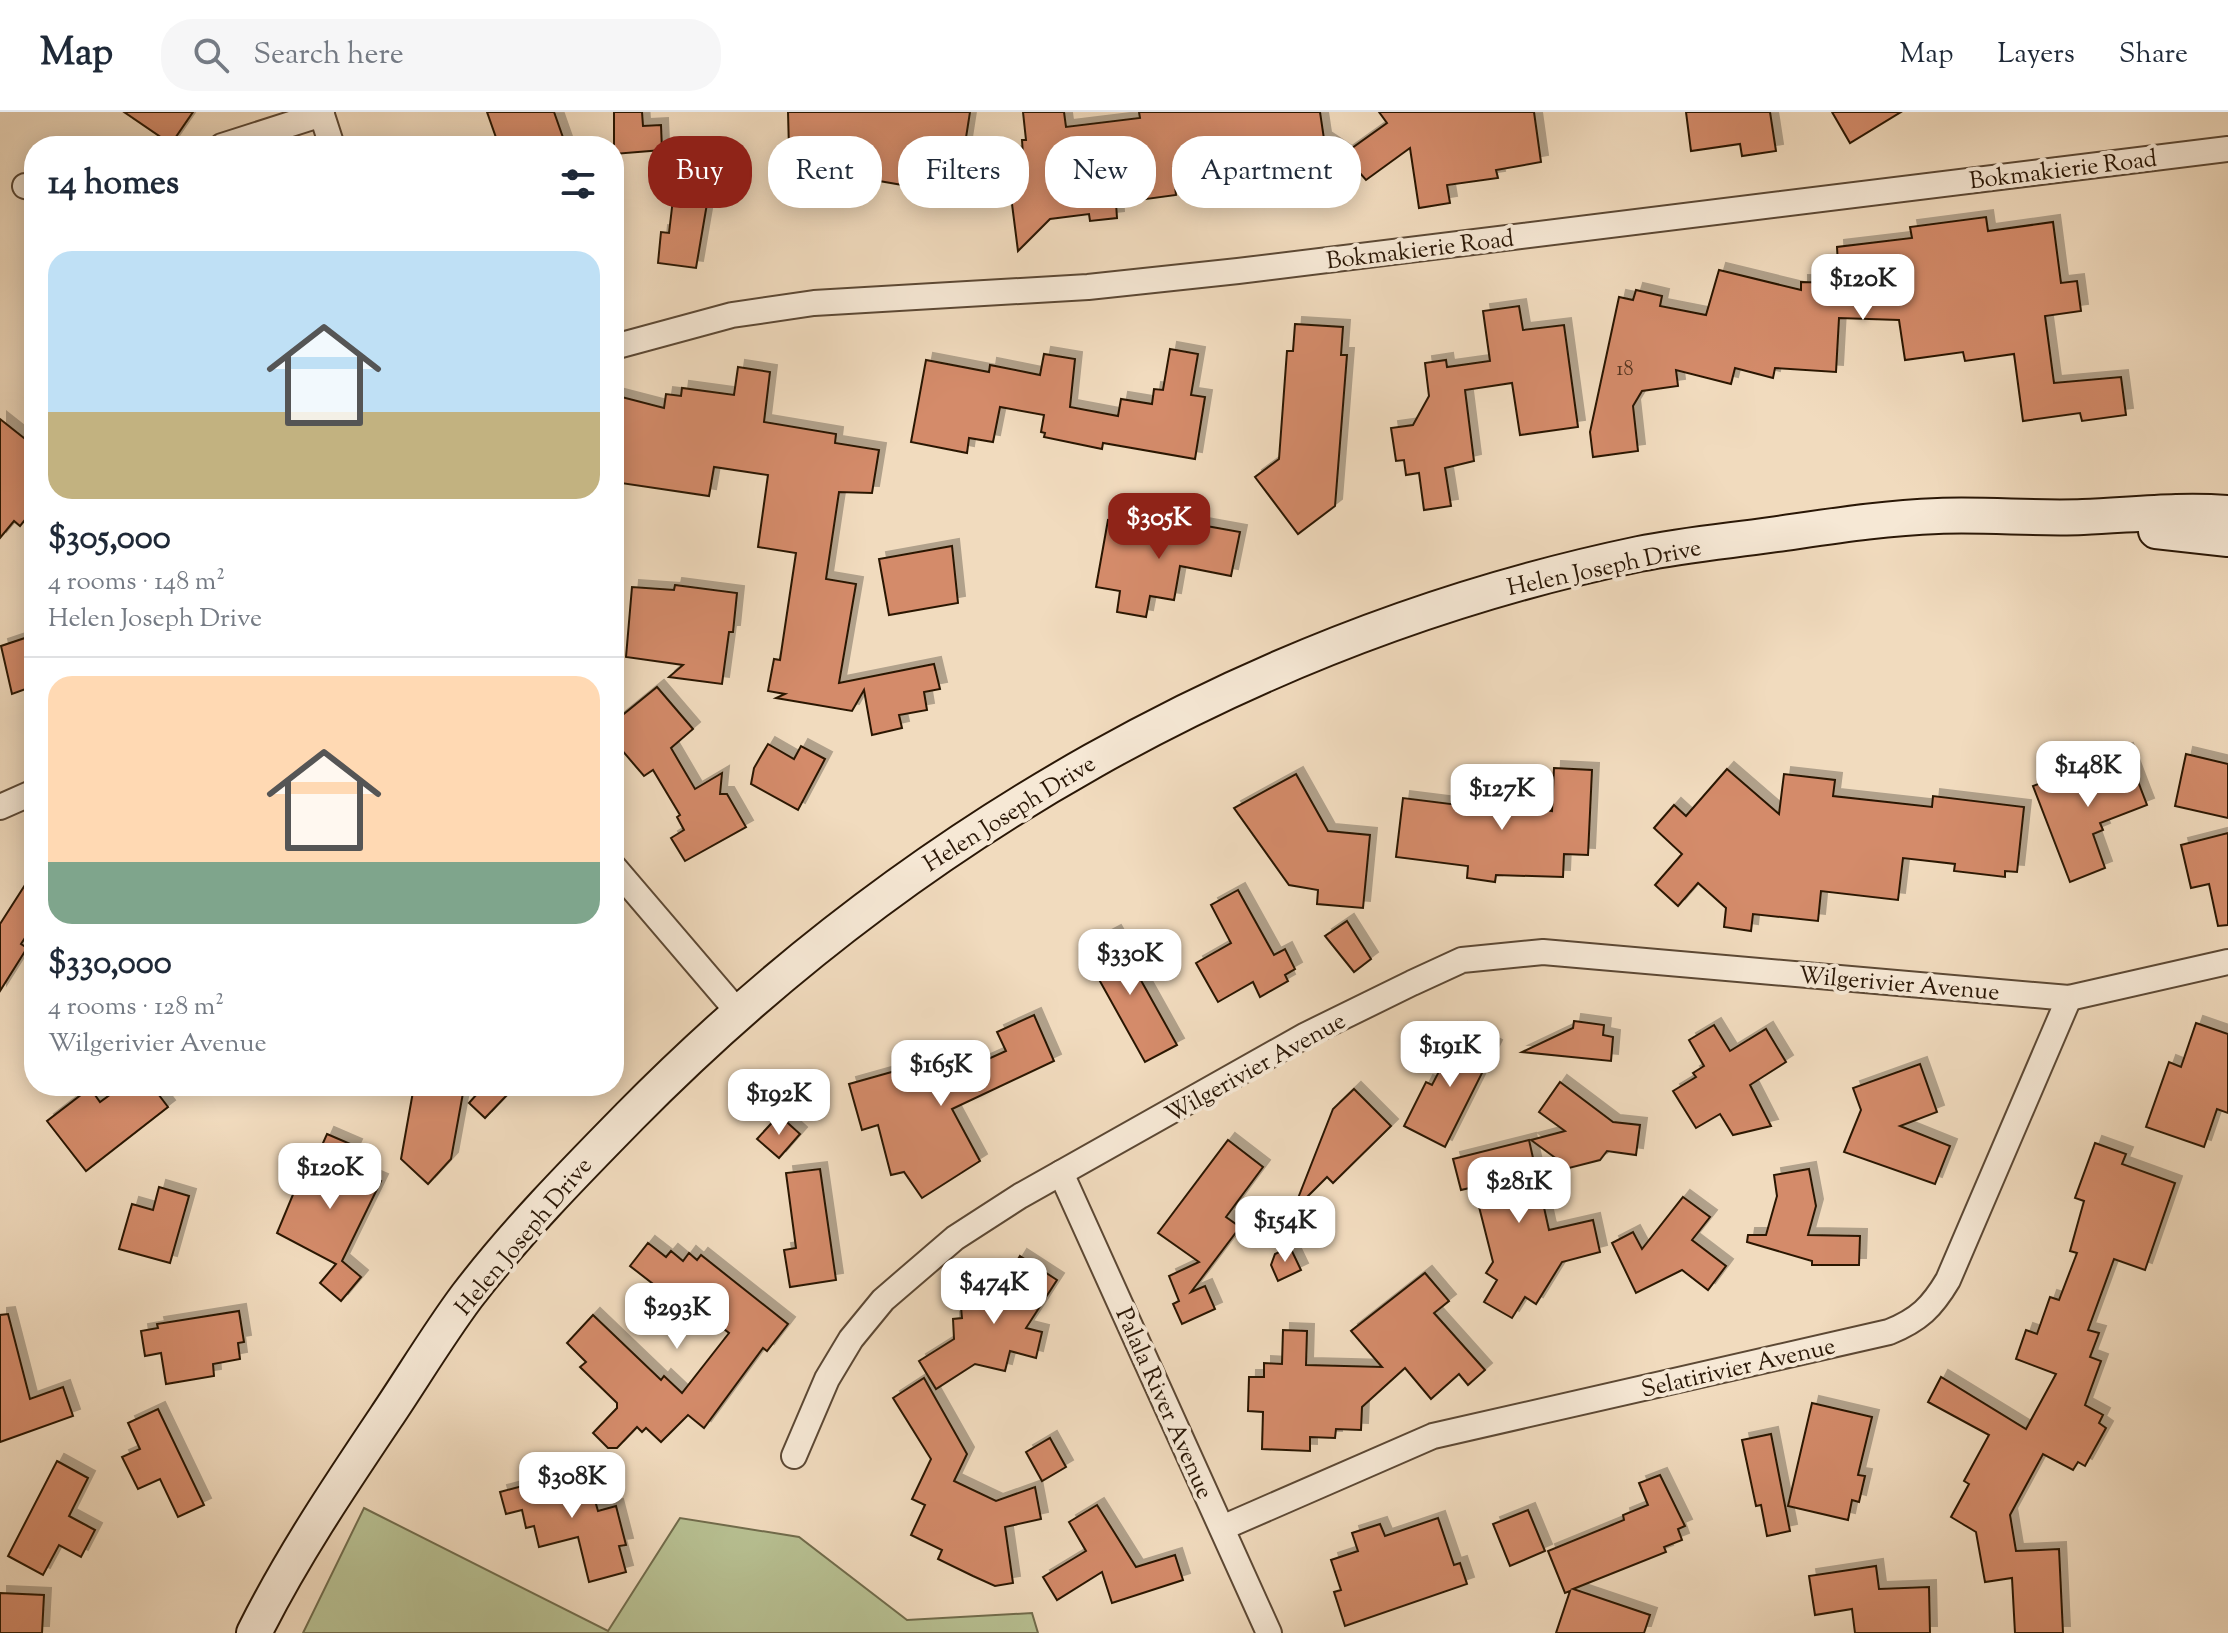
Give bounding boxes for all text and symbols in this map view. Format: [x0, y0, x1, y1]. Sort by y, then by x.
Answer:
search box [161, 19, 721, 91]
text: Map [40, 28, 113, 82]
icon: search [189, 33, 233, 77]
text: Search here [253, 34, 404, 77]
text: Map [1900, 35, 1953, 75]
text: Layers [1997, 35, 2075, 75]
text: Share [2119, 35, 2188, 75]
chip: Buy [648, 136, 752, 208]
chip: Rent [768, 136, 882, 208]
chip: Filters [898, 136, 1029, 208]
chip: New [1045, 136, 1156, 208]
chip: Apartment [1172, 136, 1361, 208]
street label: Bokmakierie Road [1967, 143, 2160, 199]
text: 14 homes [48, 160, 179, 209]
icon: filters [556, 162, 600, 206]
street label: Bokmakierie Road [1324, 223, 1517, 279]
pin: $120K [1807, 254, 1919, 322]
text: $120K [1829, 261, 1897, 298]
icon: home [252, 303, 396, 447]
house number: 18 [1617, 356, 1633, 385]
pin: $305K [1103, 493, 1215, 561]
text: $305K [1126, 500, 1192, 537]
text: $305,000 [48, 515, 171, 564]
street label: Helen Joseph Drive [1504, 532, 1705, 606]
text: 4 rooms · 148 m² [48, 564, 225, 601]
text: Helen Joseph Drive [48, 601, 262, 638]
icon: home [252, 728, 396, 872]
pin: $148K [2032, 741, 2144, 809]
street label: Helen Joseph Drive [917, 748, 1103, 881]
text: $148K [2054, 748, 2122, 785]
pin: $127K [1446, 764, 1558, 832]
text: $127K [1469, 771, 1535, 808]
pin: $330K [1074, 929, 1186, 997]
text: $330K [1096, 936, 1164, 973]
text: $330,000 [48, 940, 172, 989]
street label: Wilgerivier Avenue [1797, 959, 2001, 1011]
text: 4 rooms · 128 m² [48, 989, 224, 1026]
street label: Wilgerivier Avenue [1160, 1005, 1352, 1133]
pin: $191K [1394, 1021, 1506, 1089]
text: Wilgerivier Avenue [48, 1026, 267, 1063]
text: $191K [1419, 1028, 1481, 1065]
pin: $165K [885, 1040, 997, 1108]
text: $165K [909, 1047, 973, 1084]
pin: $192K [723, 1069, 835, 1137]
text: $192K [746, 1076, 812, 1113]
pin: $120K [274, 1143, 386, 1211]
text: $120K [296, 1150, 364, 1187]
street label: Helen Joseph Drive [448, 1151, 601, 1324]
pin: $281K [1463, 1157, 1575, 1225]
text: $281K [1486, 1164, 1552, 1201]
pin: $154K [1229, 1196, 1341, 1264]
text: $154K [1253, 1203, 1317, 1240]
pin: $474K [938, 1258, 1050, 1326]
text: $474K [959, 1265, 1029, 1302]
pin: $293K [621, 1283, 733, 1351]
text: $293K [643, 1290, 711, 1327]
street label: Palala River Avenue [1106, 1303, 1221, 1505]
street label: Selatirivier Avenue [1638, 1330, 1839, 1408]
pin: $308K [516, 1452, 628, 1520]
text: $308K [537, 1459, 607, 1496]

